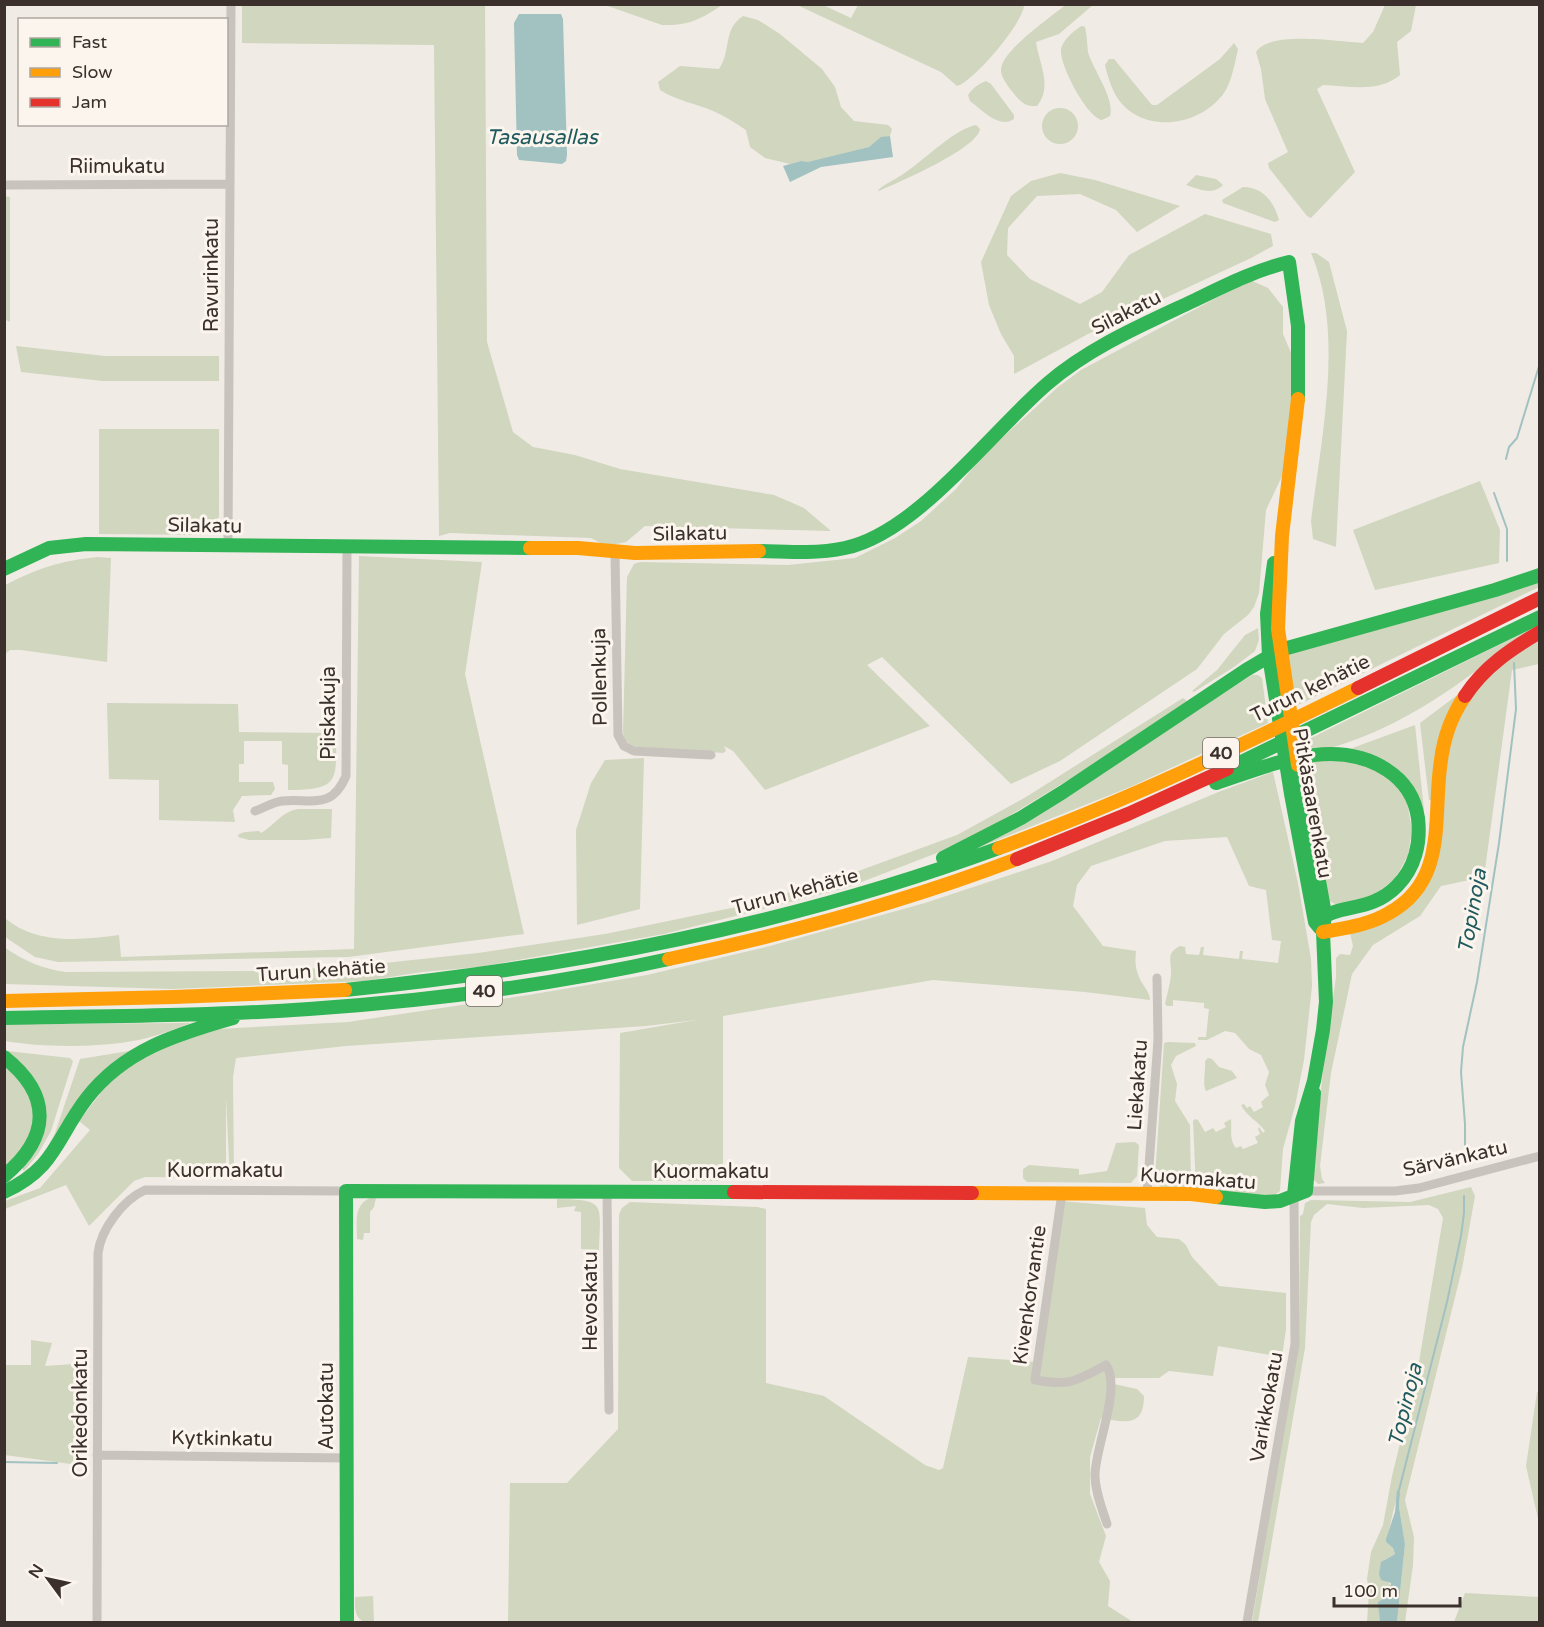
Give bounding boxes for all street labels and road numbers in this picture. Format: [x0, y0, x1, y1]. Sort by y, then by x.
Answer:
street label: Riimukatu [69, 155, 165, 179]
street label: Ravurinkatu [200, 218, 224, 332]
street label: Silakatu [1088, 285, 1165, 341]
street label: Silakatu [167, 513, 243, 539]
street label: Silakatu [652, 521, 728, 547]
street label: Pollenkuja [587, 628, 613, 726]
street label: Turun kehätie [1247, 650, 1374, 728]
street label: Piiskakuja [317, 666, 341, 760]
street label: Pitkäsaarenkatu [1287, 726, 1337, 880]
road number: 40 [1203, 738, 1239, 768]
street label: Turun kehätie [730, 864, 861, 920]
street label: Turun kehätie [256, 955, 387, 987]
road number: 40 [466, 976, 502, 1006]
street label: Liekakatu [1123, 1039, 1153, 1131]
street label: Särvänkatu [1401, 1135, 1510, 1183]
street label: Kuormakatu [167, 1159, 283, 1183]
street label: Kuormakatu [653, 1160, 769, 1184]
street label: Kuormakatu [1139, 1163, 1257, 1195]
street label: Kivenkorvantie [1008, 1224, 1052, 1366]
street label: Hevoskatu [579, 1251, 603, 1351]
street label: Orikedonkatu [69, 1348, 93, 1478]
street label: Varikkokatu [1245, 1350, 1289, 1464]
street label: Autokatu [315, 1362, 339, 1450]
street label: Kytkinkatu [171, 1426, 273, 1452]

